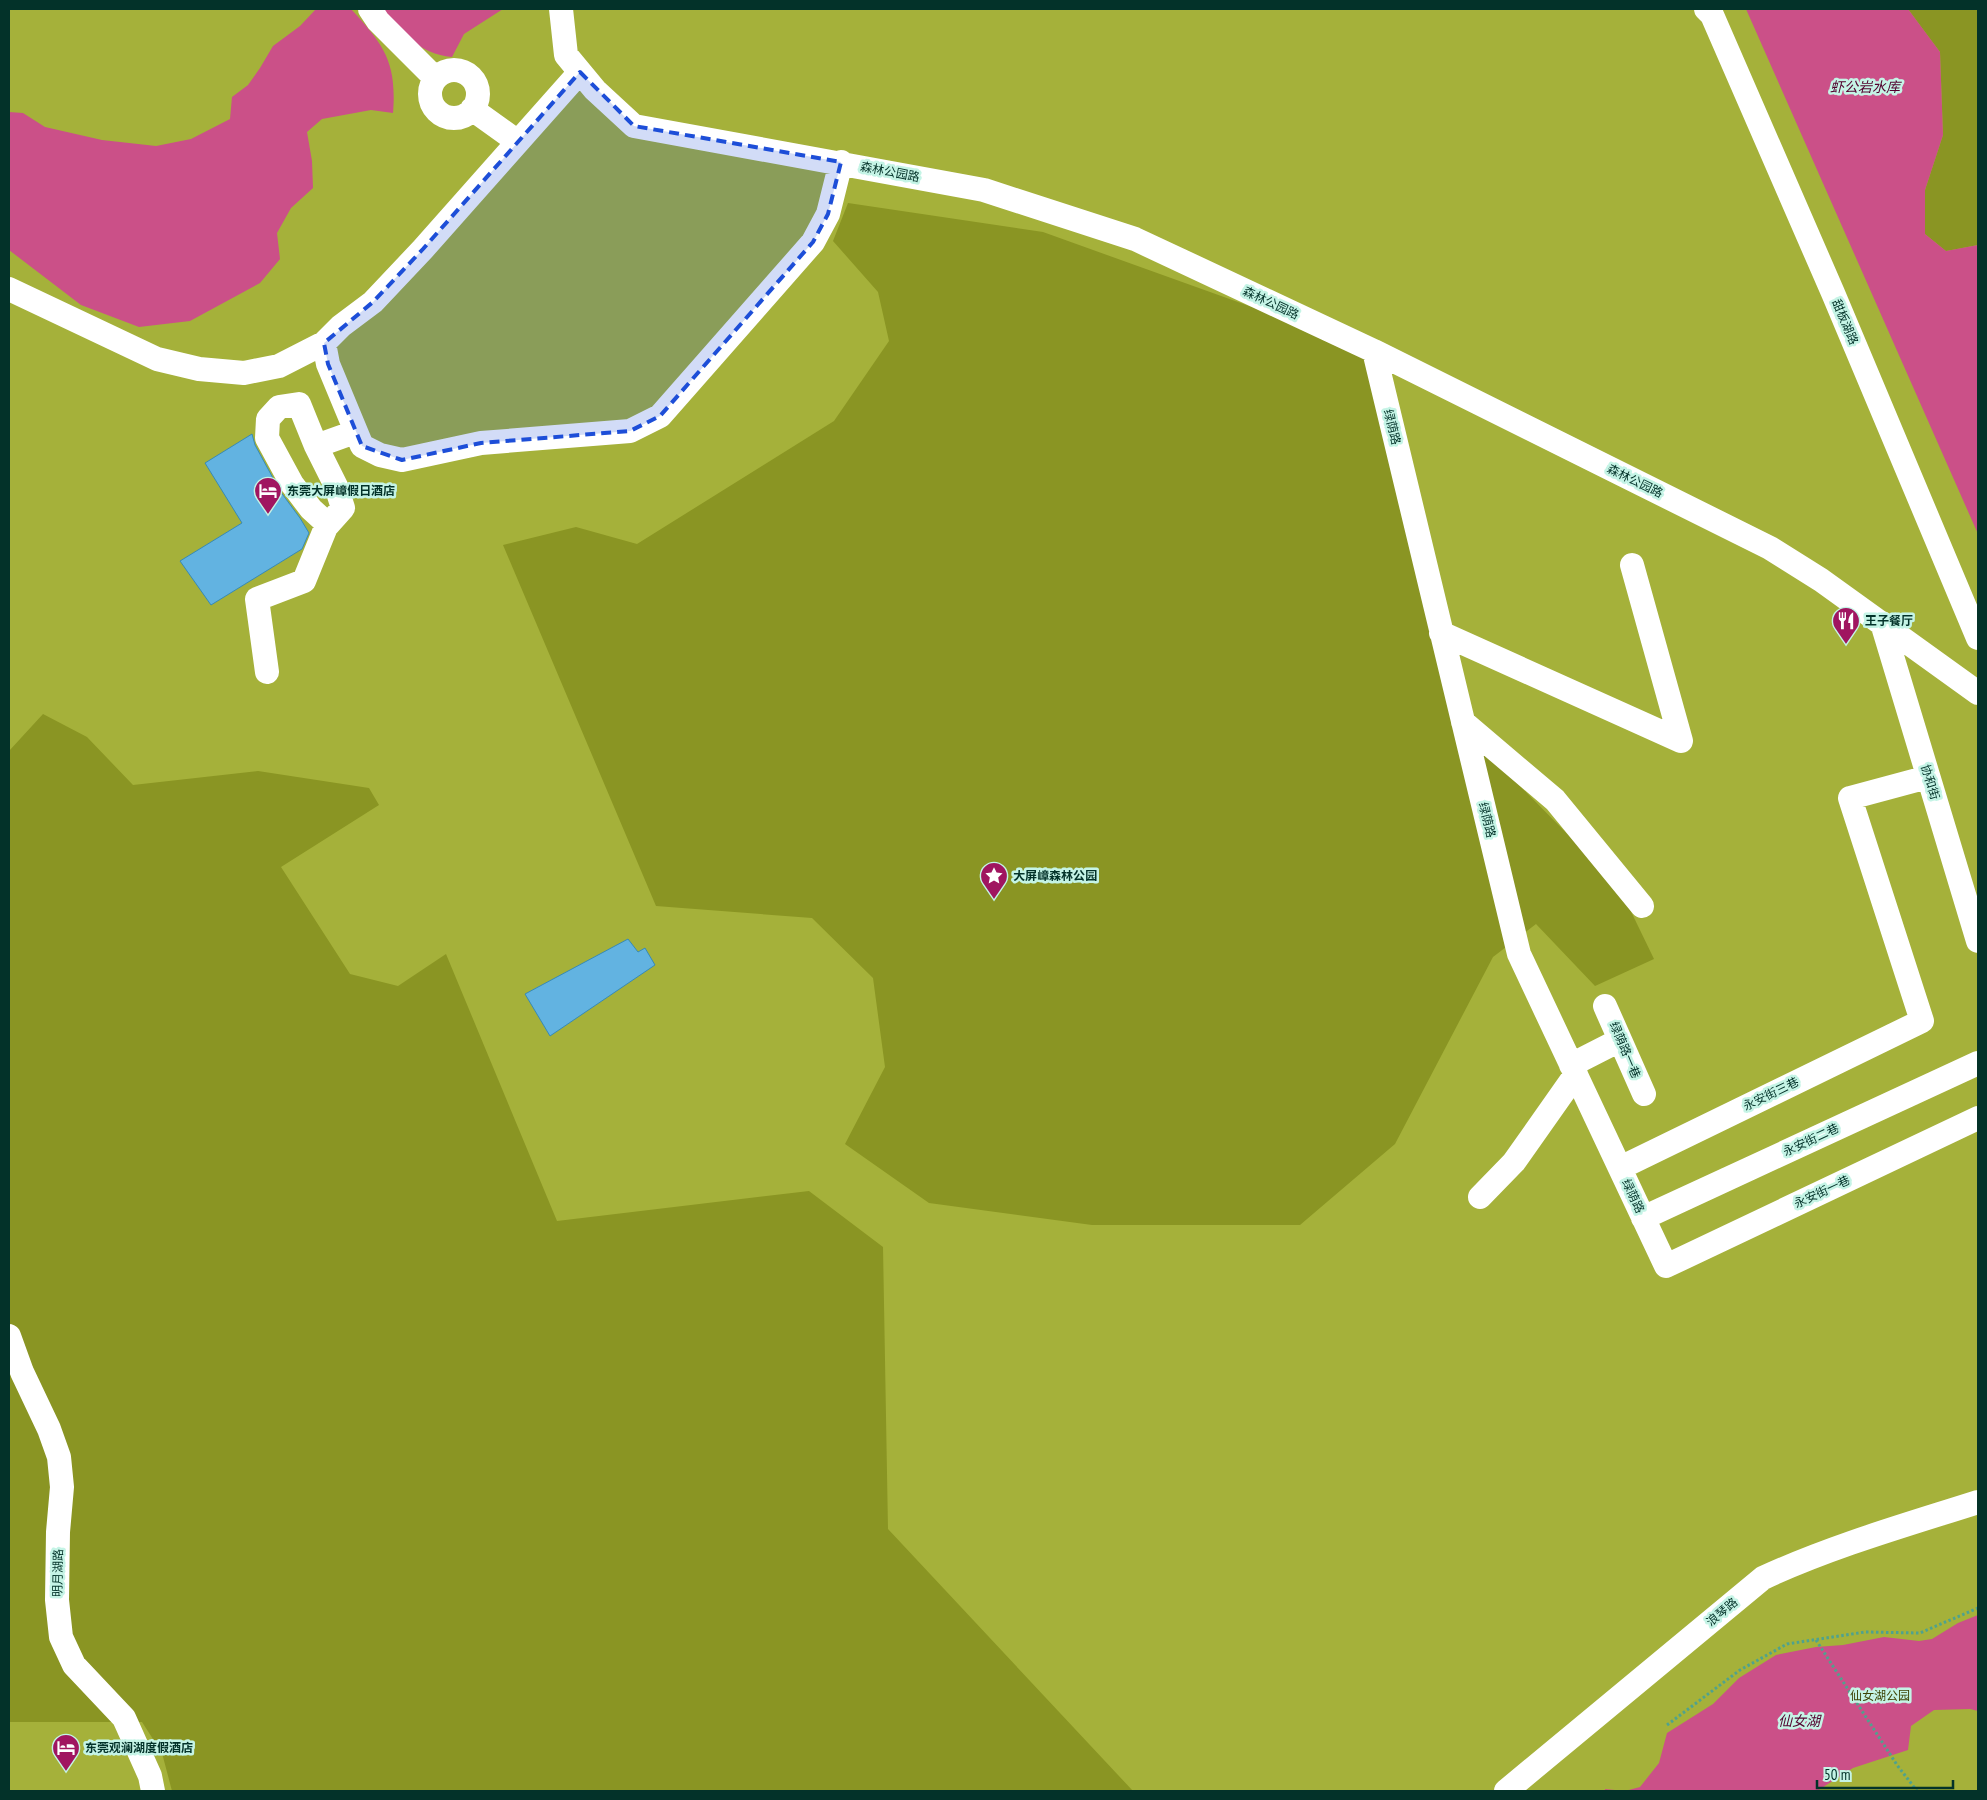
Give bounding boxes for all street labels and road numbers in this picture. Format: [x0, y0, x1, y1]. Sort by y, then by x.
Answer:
street label: 森林公园路 [859, 158, 921, 185]
street label: 森林公园路 [1241, 283, 1302, 322]
street label: 甜板湖路 [1829, 297, 1862, 347]
street label: 绿荫路 [1381, 408, 1404, 446]
street label: 森林公园路 [1605, 461, 1665, 500]
street label: 协和街 [1918, 762, 1943, 801]
street label: 绿荫路 [1476, 801, 1499, 839]
street label: 绿荫路一巷 [1607, 1019, 1644, 1080]
street label: 永安街三巷 [1741, 1074, 1801, 1113]
street label: 永安街二巷 [1780, 1120, 1841, 1159]
street label: 永安街一巷 [1791, 1172, 1852, 1211]
street label: 绿荫路 [1619, 1176, 1648, 1215]
street label: 明月湖路 [50, 1549, 65, 1597]
street label: 浪琴路 [1703, 1594, 1740, 1629]

